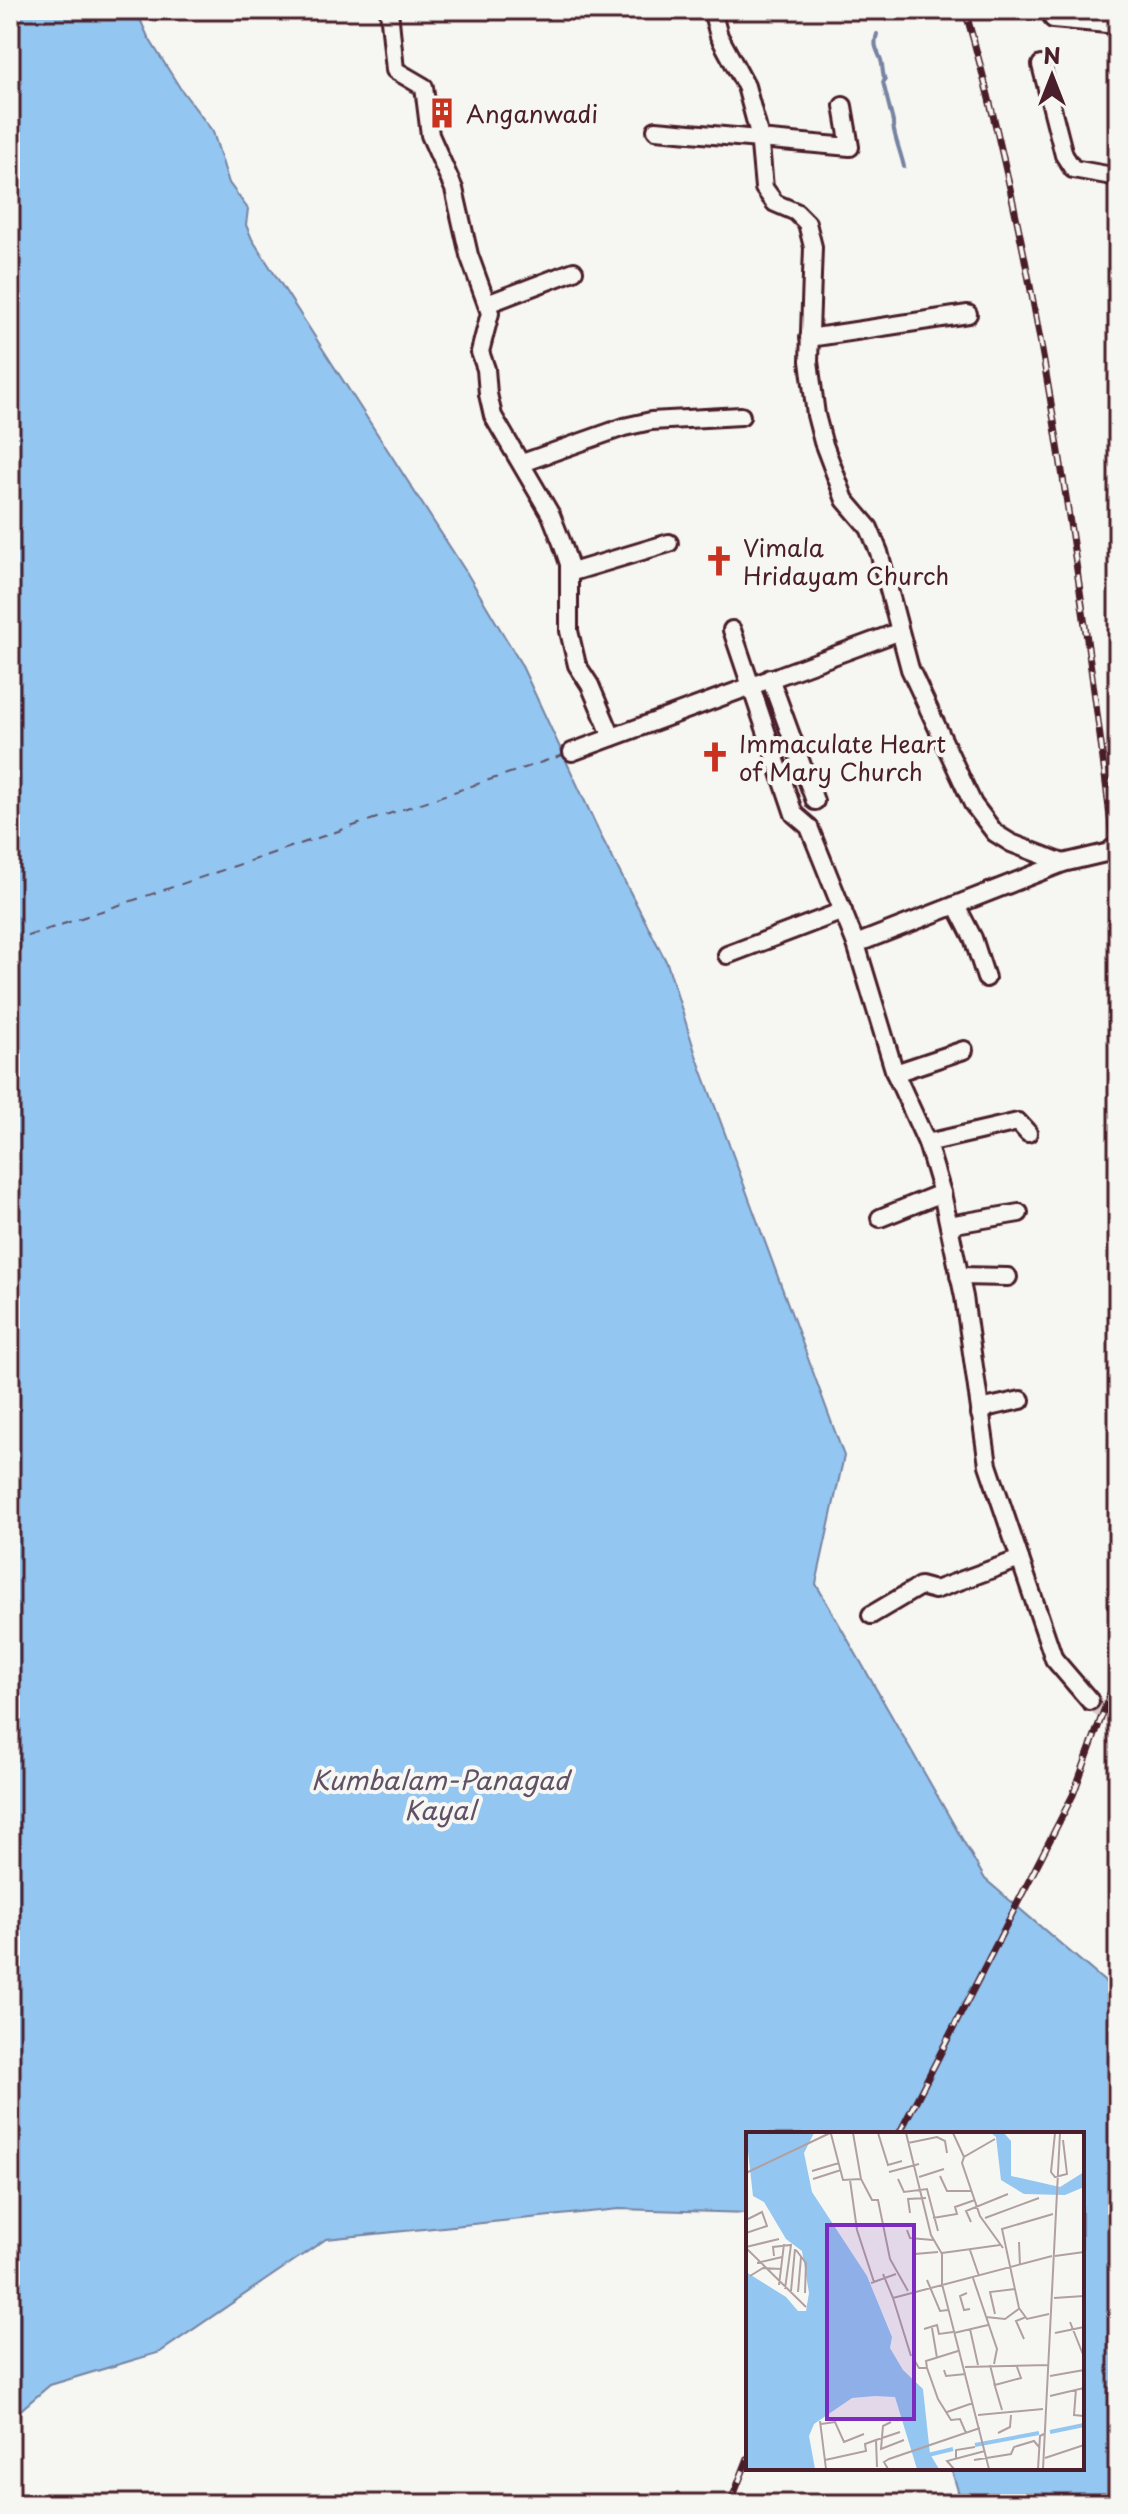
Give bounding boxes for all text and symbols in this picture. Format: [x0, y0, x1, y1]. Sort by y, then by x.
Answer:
north arrow [1012, 36, 1092, 116]
text: N [1043, 38, 1061, 71]
place label: Anganwadi [466, 95, 598, 131]
building icon: Anganwadi [425, 96, 459, 130]
place label: Vimala Hridayam Church [743, 529, 949, 593]
church icon: Vimala Hridayam Church [702, 544, 736, 578]
place label: Immaculate Heart of Mary Church [739, 725, 946, 789]
church icon: Immaculate Heart of Mary Church [698, 740, 732, 774]
water label: Kumbalam-Panagad Kayal [311, 1760, 573, 1829]
inset map [746, 2132, 1084, 2470]

